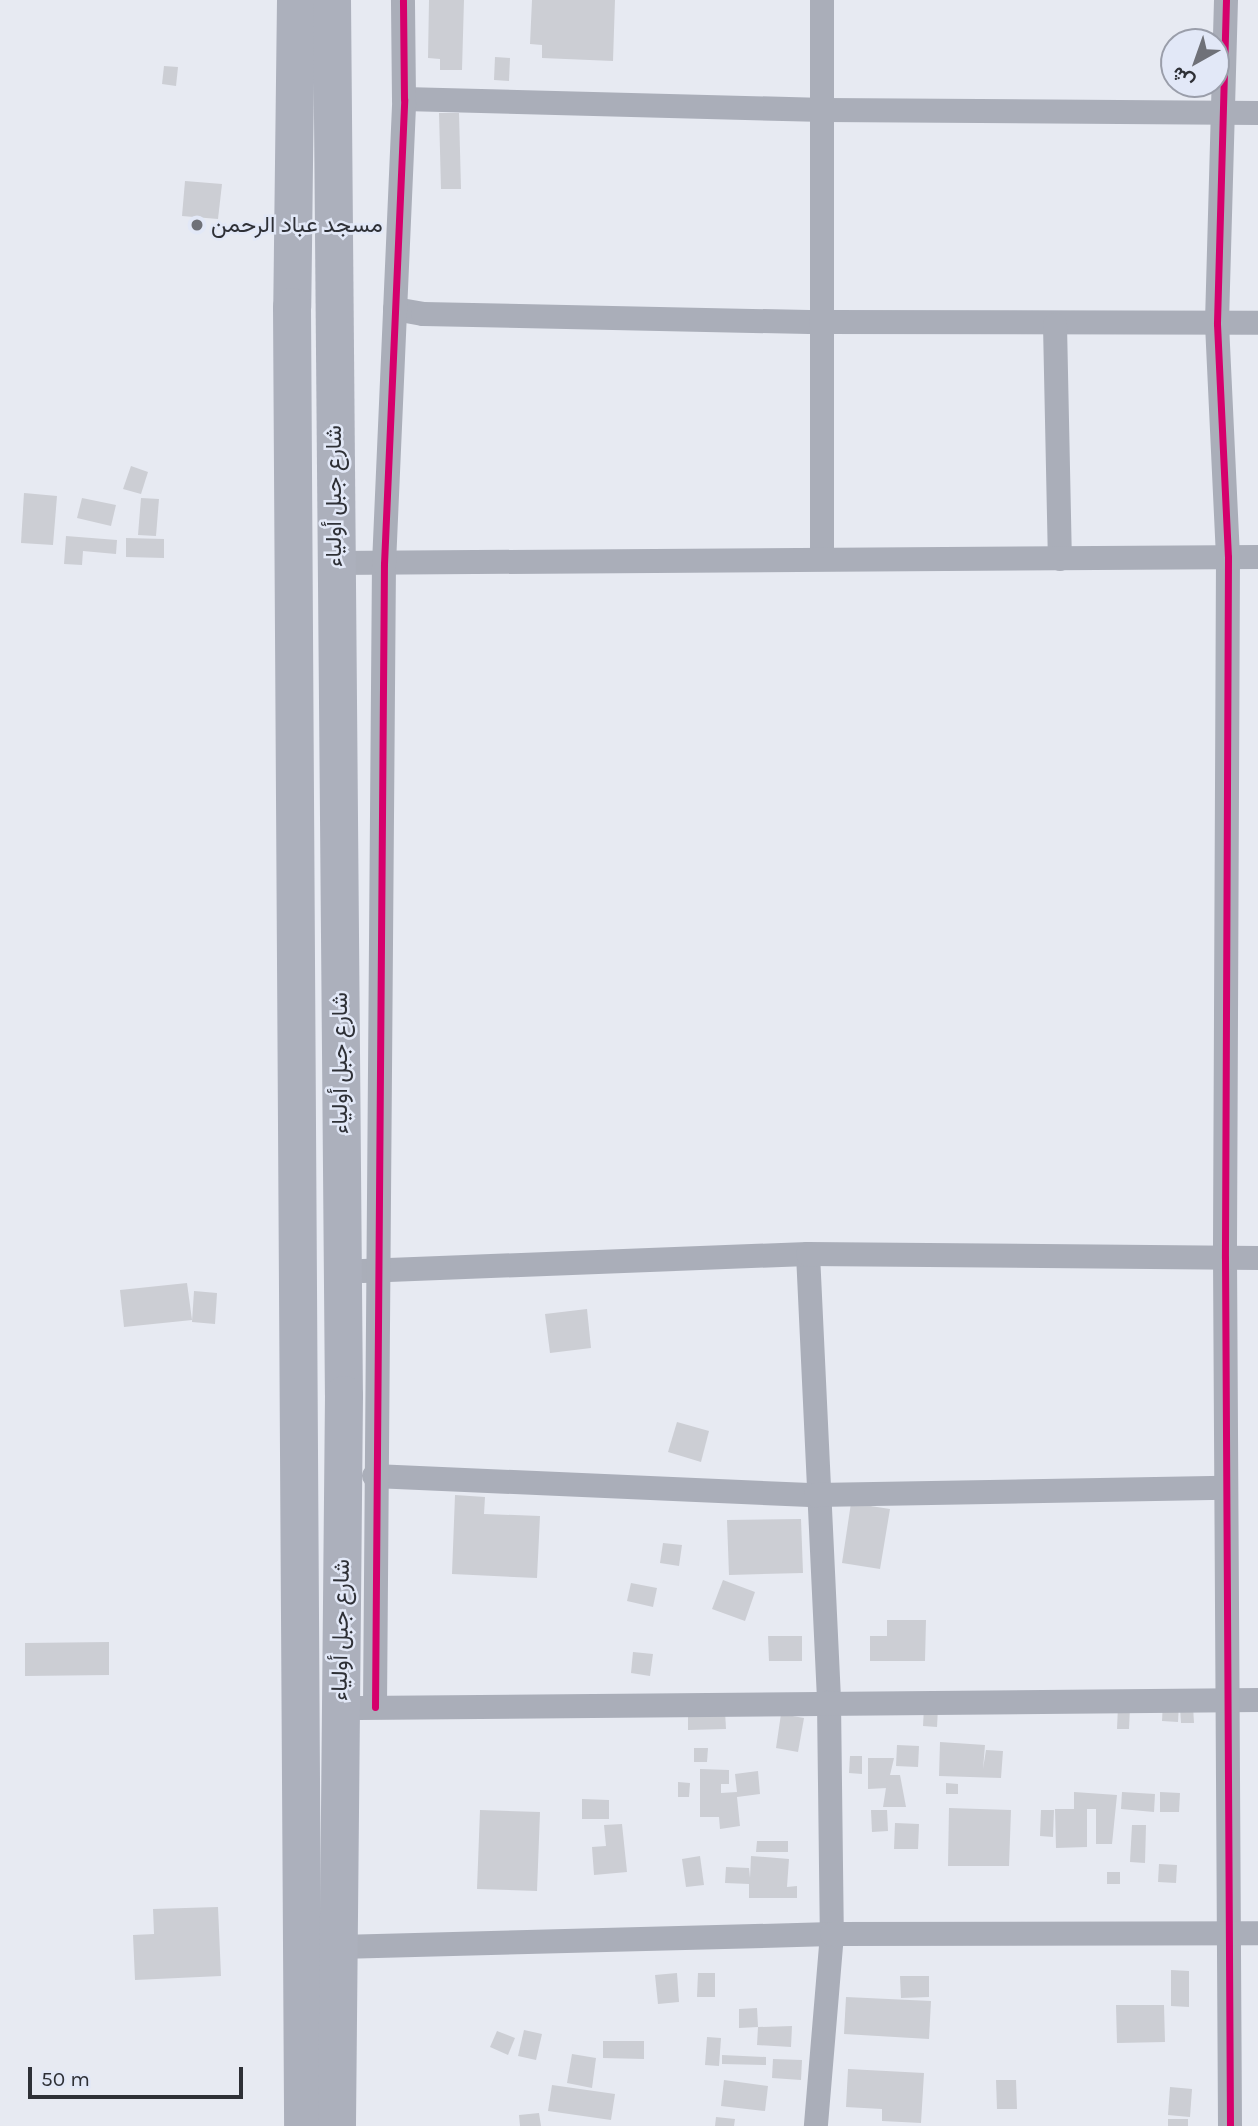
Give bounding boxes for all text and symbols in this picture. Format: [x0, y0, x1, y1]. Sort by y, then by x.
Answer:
north arrow [1160, 28, 1230, 98]
text: ش [1167, 62, 1199, 93]
place label: مسجد عباد الرحمن [211, 211, 383, 239]
marker: مسجد عباد الرحمن [189, 217, 205, 233]
street label: شارع جبل أولياء [320, 425, 348, 567]
street label: شارع جبل أولياء [326, 992, 354, 1134]
street label: شارع جبل أولياء [326, 1559, 356, 1701]
scale bar [32, 2052, 247, 2096]
text: 50 m [41, 2067, 90, 2091]

